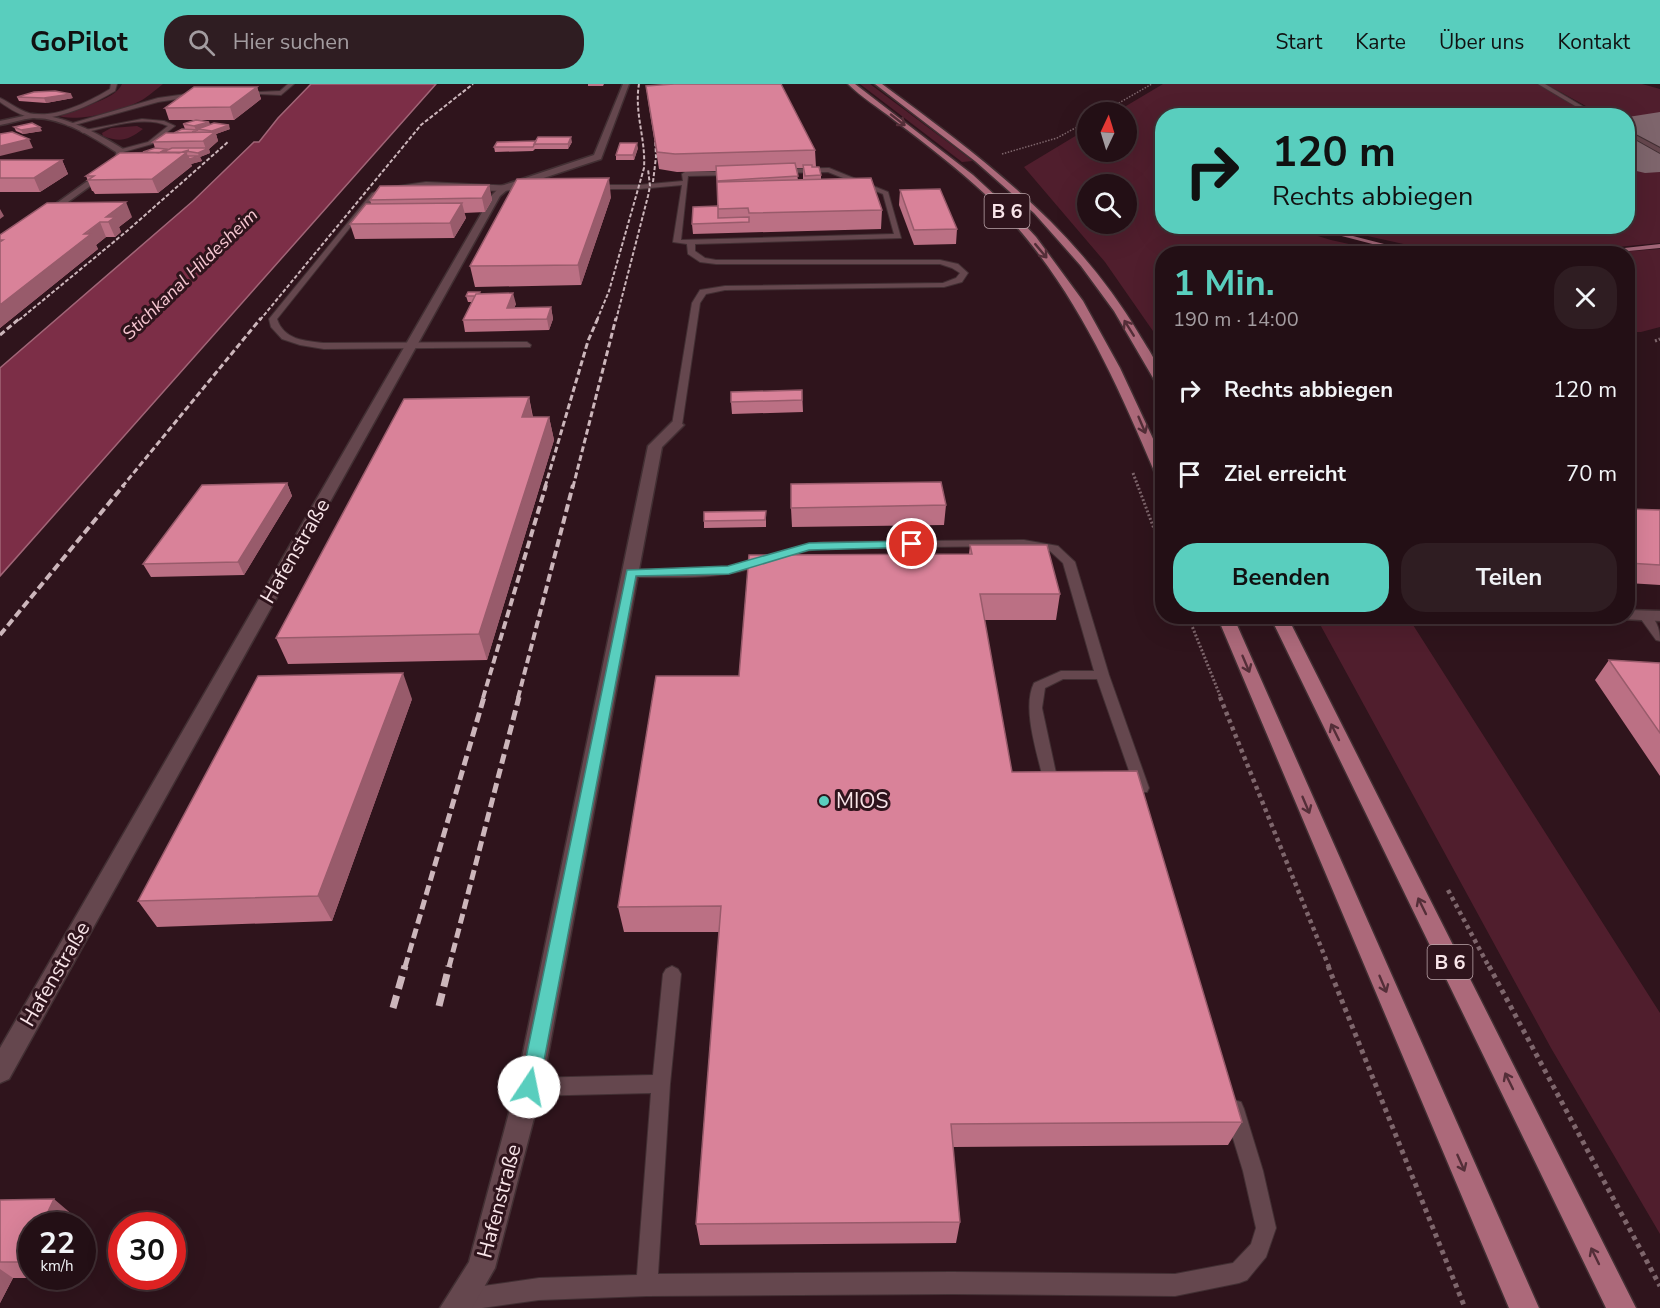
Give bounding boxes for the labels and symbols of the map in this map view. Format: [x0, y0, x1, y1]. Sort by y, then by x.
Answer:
north arrow [1077, 102, 1137, 162]
one-way arrow [890, 113, 906, 126]
road number: B 6 [984, 194, 1030, 228]
water label: Stichkanal Hildesheim [117, 203, 263, 345]
one-way arrow [1034, 243, 1047, 259]
one-way arrow [1123, 320, 1135, 337]
one-way arrow [1137, 416, 1148, 434]
street label: Hafenstraße [254, 493, 336, 609]
pin [886, 518, 937, 569]
one-way arrow [1241, 655, 1252, 673]
one-way arrow [1329, 723, 1341, 741]
place label: MIOS [836, 787, 888, 815]
marker: MIOS [817, 794, 831, 808]
one-way arrow [1301, 795, 1312, 813]
one-way arrow [1416, 898, 1427, 916]
street label: Hafenstraße [14, 916, 96, 1032]
road number: B 6 [1428, 945, 1472, 979]
one-way arrow [1378, 974, 1389, 993]
position arrow [497, 1055, 561, 1119]
one-way arrow [1502, 1072, 1514, 1090]
street label: Hafenstraße [470, 1141, 528, 1261]
one-way arrow [1456, 1154, 1467, 1172]
speed limit sign: 30 [108, 1212, 186, 1290]
one-way arrow [1589, 1247, 1601, 1265]

